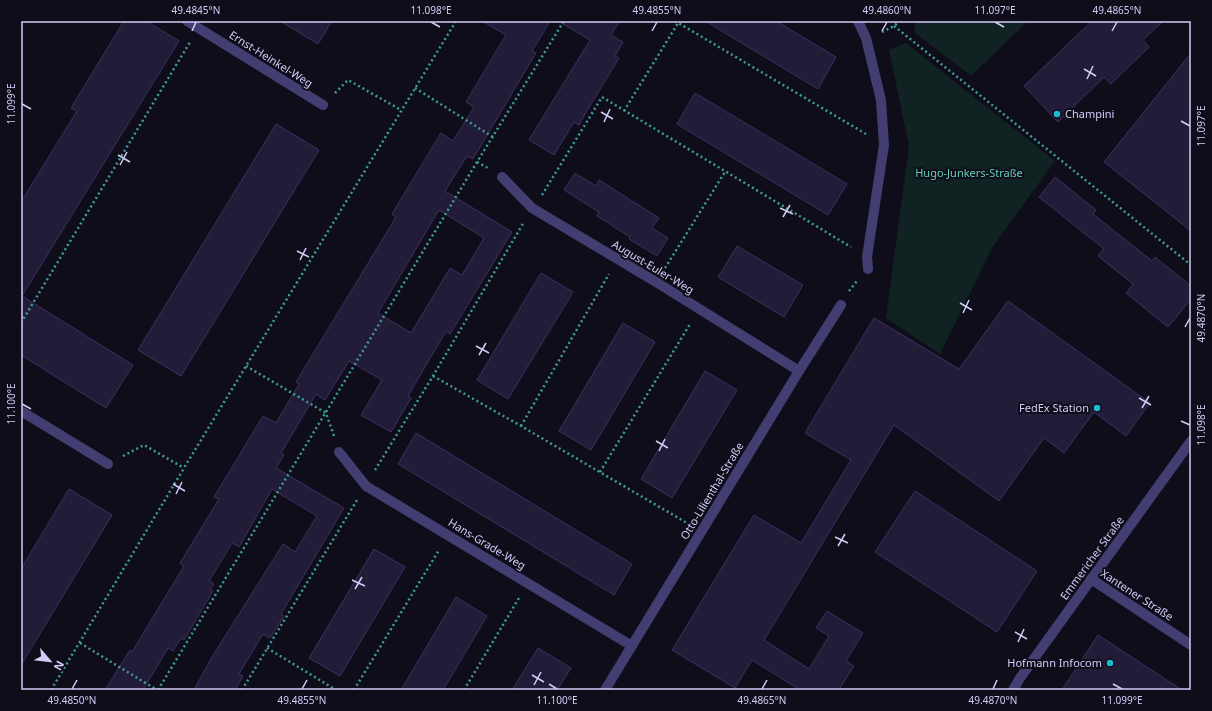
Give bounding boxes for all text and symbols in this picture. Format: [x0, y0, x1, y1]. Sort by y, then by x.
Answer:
text: 49.4845°N [172, 3, 220, 17]
text: 11.098°E [410, 3, 452, 17]
text: 49.4855°N [633, 3, 681, 17]
text: 49.4860°N [863, 3, 911, 17]
text: 11.097°E [974, 3, 1016, 17]
text: 49.4865°N [1093, 3, 1141, 17]
street label: Ernst-Heinkel-Weg [227, 27, 316, 90]
text: 11.099°E [4, 83, 18, 125]
text: 11.097°E [1194, 105, 1208, 147]
place label: Champini [1065, 106, 1114, 121]
marker: Champini [1052, 109, 1062, 119]
park label: Hugo-Junkers-Straße [915, 165, 1023, 180]
street label: August-Euler-Weg [609, 236, 697, 297]
text: 49.4870°N [1194, 294, 1208, 342]
text: 11.100°E [4, 383, 18, 425]
place label: FedEx Station [1019, 400, 1089, 415]
marker: FedEx Station [1092, 403, 1102, 413]
text: 11.098°E [1194, 404, 1208, 446]
street label: Otto-Lilienthal-Straße [677, 439, 747, 542]
street label: Emmericher Straße [1056, 513, 1127, 602]
street label: Hans-Grade-Weg [446, 514, 529, 573]
street label: Xantener Straße [1098, 566, 1176, 624]
north arrow [30, 641, 70, 681]
place label: Hofmann Infocom [1007, 655, 1102, 670]
text: N [51, 658, 68, 673]
marker: Hofmann Infocom [1105, 658, 1115, 668]
text: 49.4850°N [48, 693, 96, 707]
text: 49.4855°N [278, 693, 326, 707]
text: 11.100°E [536, 693, 578, 707]
text: 49.4865°N [738, 693, 786, 707]
text: 49.4870°N [969, 693, 1017, 707]
text: 11.099°E [1101, 693, 1143, 707]

